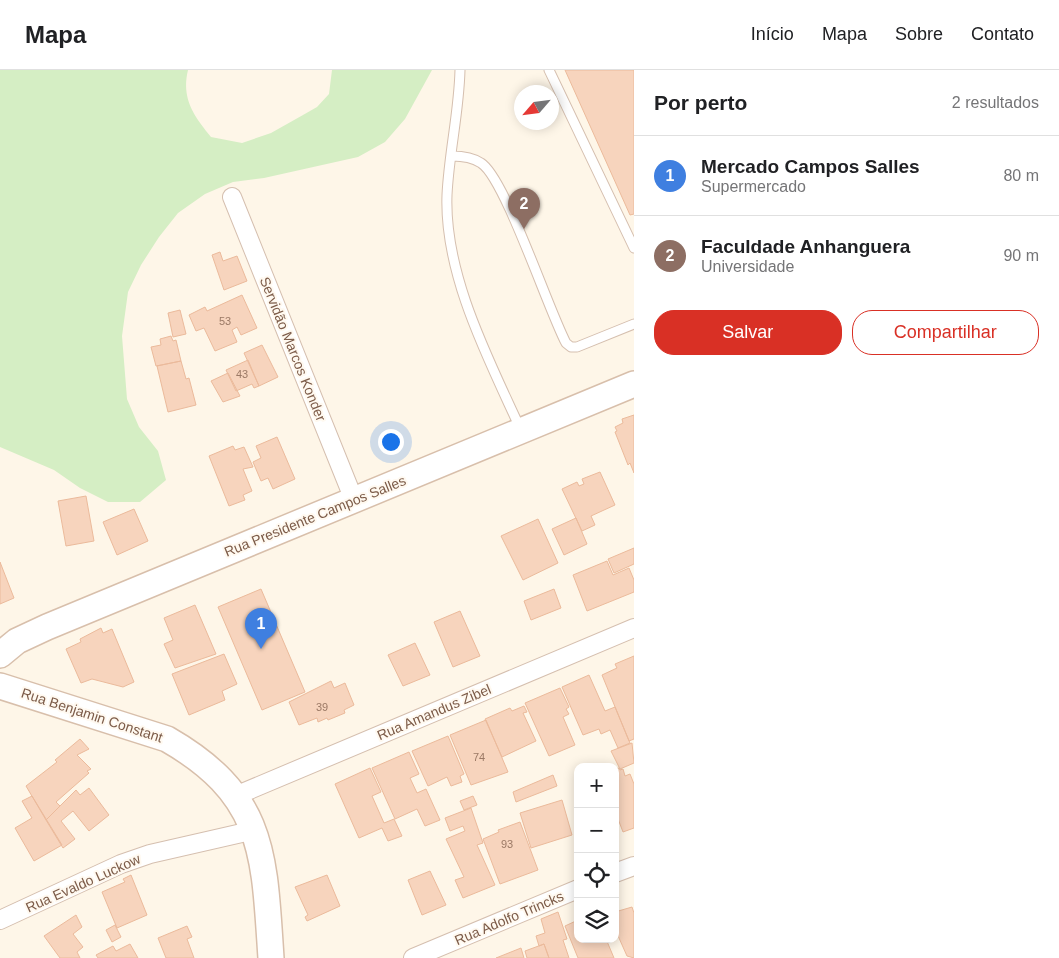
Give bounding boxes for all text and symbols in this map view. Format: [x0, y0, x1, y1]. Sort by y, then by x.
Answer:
text: Mapa [25, 21, 86, 48]
text: Início [751, 24, 794, 44]
text: Mapa [822, 24, 867, 44]
text: Sobre [895, 24, 943, 44]
text: Contato [971, 24, 1034, 44]
north arrow [514, 85, 559, 130]
text: Por perto [654, 91, 747, 114]
text: 2 resultados [952, 94, 1039, 111]
text: Mercado Campos Salles [701, 156, 920, 177]
text: 1 [666, 167, 674, 184]
text: 80 m [1003, 167, 1039, 184]
text: Supermercado [701, 178, 806, 195]
pin: 2 [508, 188, 540, 229]
text: Faculdade Anhanguera [701, 236, 910, 257]
text: 2 [666, 247, 674, 264]
text: 90 m [1003, 247, 1039, 264]
text: Universidade [701, 258, 794, 275]
street label: Servidão Marcos Konder [257, 275, 329, 424]
button: Salvar [654, 310, 842, 355]
button: Compartilhar [852, 310, 1039, 355]
house number: 53 [219, 315, 231, 327]
house number: 43 [236, 368, 248, 380]
your location [378, 429, 404, 455]
street label: Rua Presidente Campos Salles [222, 472, 408, 560]
pin: 1 [245, 608, 277, 649]
street label: Rua Amandus Zibel [375, 681, 493, 743]
street label: Rua Benjamin Constant [19, 685, 165, 745]
house number: 39 [316, 701, 328, 713]
house number: 74 [473, 751, 485, 763]
map controls [574, 763, 619, 943]
button: + [574, 763, 619, 808]
button: − [574, 808, 619, 853]
house number: 93 [501, 838, 513, 850]
street label: Rua Evaldo Luckow [23, 850, 144, 915]
button: locate [574, 853, 619, 898]
street label: Rua Adolfo Trincks [452, 888, 566, 948]
button: layers [574, 898, 619, 943]

